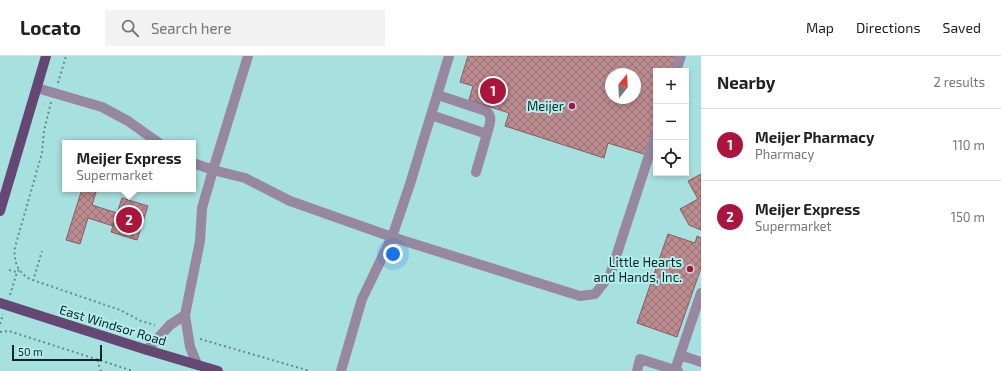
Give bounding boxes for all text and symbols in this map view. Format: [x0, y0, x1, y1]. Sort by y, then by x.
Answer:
search box [105, 10, 385, 46]
text: Locato [20, 16, 81, 39]
icon: search [119, 17, 141, 39]
text: Search here [151, 19, 231, 37]
text: Map [806, 19, 834, 36]
text: Directions [856, 19, 921, 36]
text: Saved [943, 19, 981, 36]
north arrow [605, 68, 641, 104]
map controls [653, 68, 689, 176]
button: + [653, 68, 689, 104]
text: Nearby [717, 72, 775, 92]
text: 2 results [933, 74, 985, 90]
pin: 1 [480, 76, 506, 106]
place label: Meijer [527, 98, 564, 114]
marker: Meijer [567, 101, 577, 111]
button: − [653, 104, 689, 140]
text: Meijer Pharmacy [755, 128, 874, 146]
text: 1 [727, 137, 733, 153]
text: 110 m [953, 137, 985, 153]
popup [62, 140, 196, 192]
button: locate [653, 140, 689, 176]
text: Pharmacy [755, 146, 814, 162]
text: Meijer Express [76, 149, 182, 167]
text: Supermarket [76, 167, 153, 183]
text: Meijer Express [755, 200, 860, 218]
pin: 2 [116, 205, 142, 235]
text: 2 [726, 209, 734, 225]
text: 150 m [951, 209, 985, 225]
text: Supermarket [755, 218, 832, 234]
your location [383, 244, 403, 264]
place label: Little Hearts and Hands, Inc. [593, 254, 682, 285]
marker: Little Hearts and Hands, Inc. [685, 264, 695, 274]
street label: East Windsor Road [58, 301, 168, 349]
scale bar [12, 343, 102, 362]
text: 50 m [18, 345, 43, 358]

